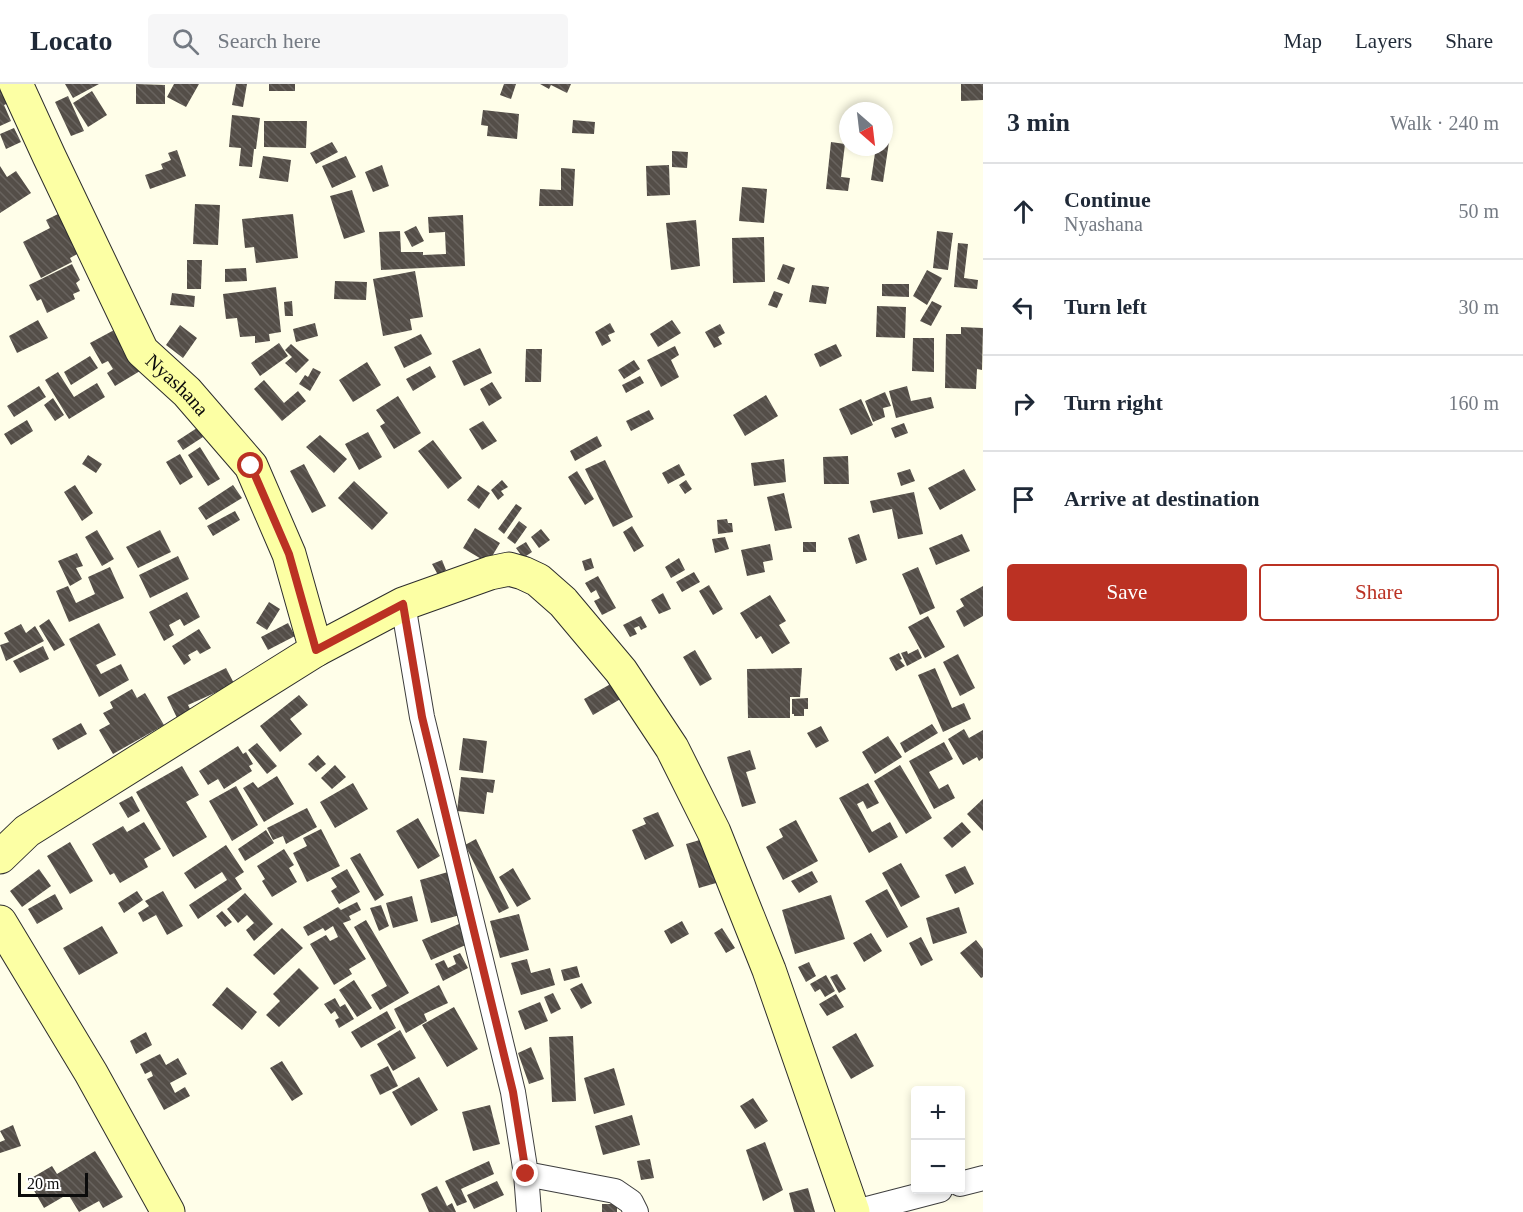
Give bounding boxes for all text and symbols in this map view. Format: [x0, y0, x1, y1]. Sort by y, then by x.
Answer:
search box [148, 14, 568, 68]
text: Locato [30, 25, 112, 56]
icon: search [169, 25, 202, 58]
text: Search here [217, 28, 321, 53]
text: Map [1284, 29, 1322, 53]
text: Layers [1355, 29, 1412, 53]
text: Share [1445, 29, 1493, 53]
north arrow [839, 102, 893, 156]
text: 3 min [1007, 108, 1070, 137]
text: Walk · 240 m [1390, 112, 1499, 134]
text: Continue [1064, 187, 1151, 212]
icon: ahead [1007, 195, 1040, 228]
text: 50 m [1458, 200, 1499, 222]
text: Nyashana [1064, 213, 1143, 235]
icon: left [1007, 291, 1040, 324]
text: Turn left [1064, 294, 1147, 319]
text: 30 m [1458, 296, 1499, 318]
street label: Nyashana [141, 349, 213, 420]
icon: right [1007, 387, 1040, 420]
text: Turn right [1064, 390, 1163, 415]
text: 160 m [1448, 392, 1499, 414]
route start [237, 452, 263, 478]
icon: arrive [1007, 483, 1040, 516]
text: Arrive at destination [1064, 486, 1260, 511]
button: Save [1007, 564, 1247, 621]
button: Share [1259, 564, 1499, 621]
map controls [911, 1086, 965, 1194]
button: + [911, 1086, 965, 1140]
button: − [911, 1140, 965, 1194]
route end [512, 1160, 538, 1186]
scale bar [18, 1170, 88, 1198]
text: 20 m [27, 1175, 59, 1192]

